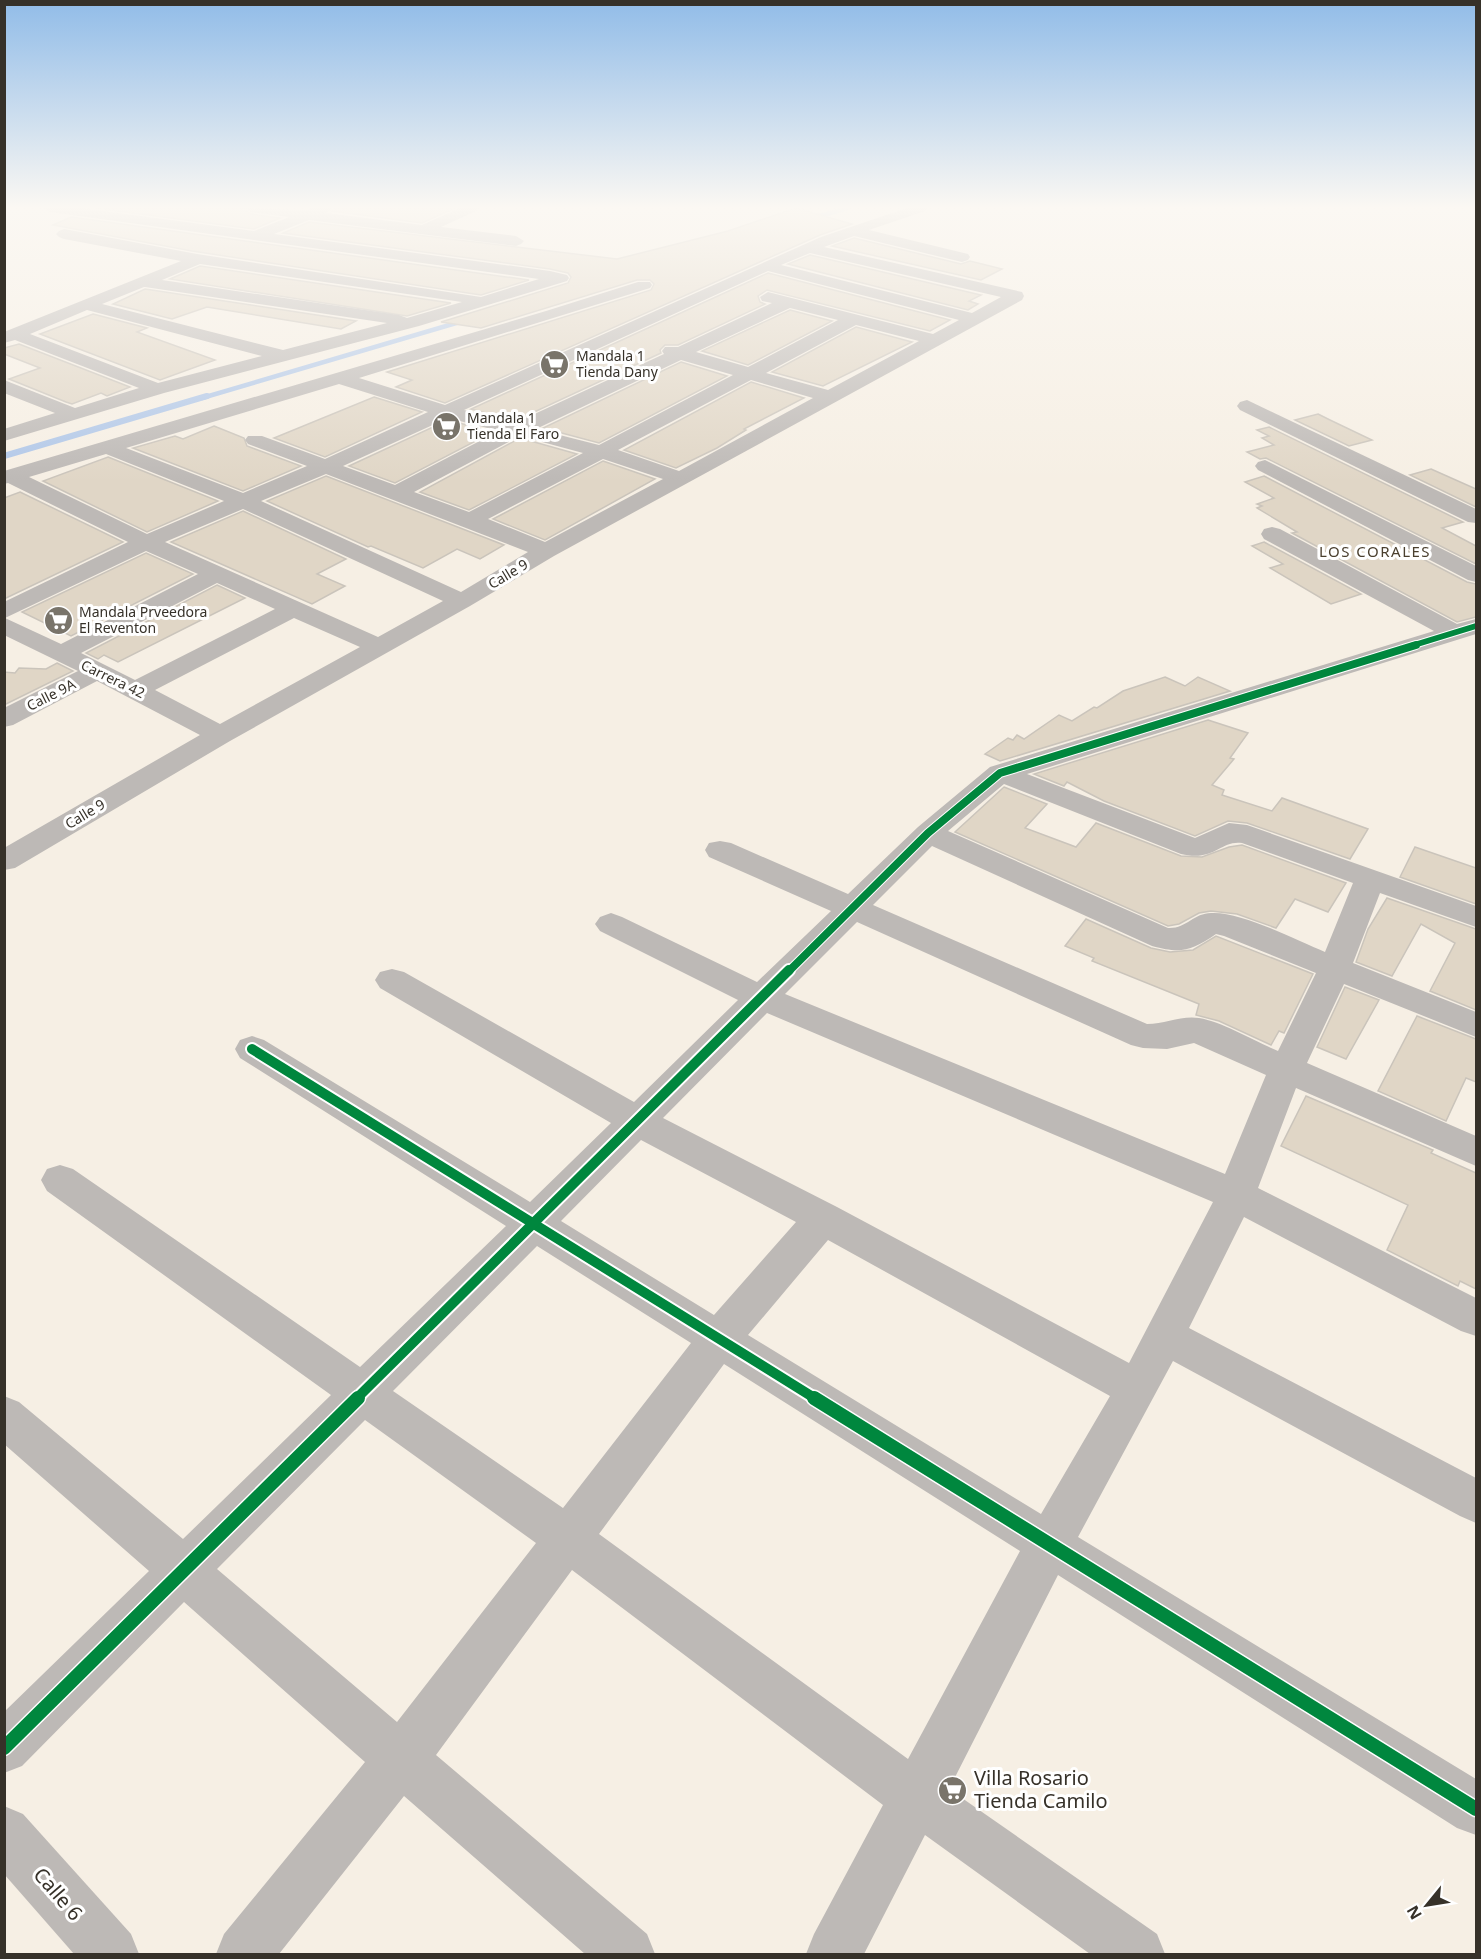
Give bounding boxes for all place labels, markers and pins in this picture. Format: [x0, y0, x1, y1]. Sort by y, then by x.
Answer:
place label: Mandala 1 Tienda Dany [576, 346, 659, 381]
supermarket icon: Mandala 1 Tienda Dany [539, 348, 571, 380]
place label: Mandala 1 Tienda El Faro [467, 408, 559, 443]
supermarket icon: Mandala 1 Tienda El Faro [430, 410, 462, 442]
place label: Mandala Prveedora El Reventon [79, 602, 207, 637]
supermarket icon: Mandala Prveedora El Reventon [42, 604, 74, 636]
place label: Villa Rosario Tienda Camilo [974, 1764, 1108, 1814]
supermarket icon: Villa Rosario Tienda Camilo [937, 1774, 969, 1806]

